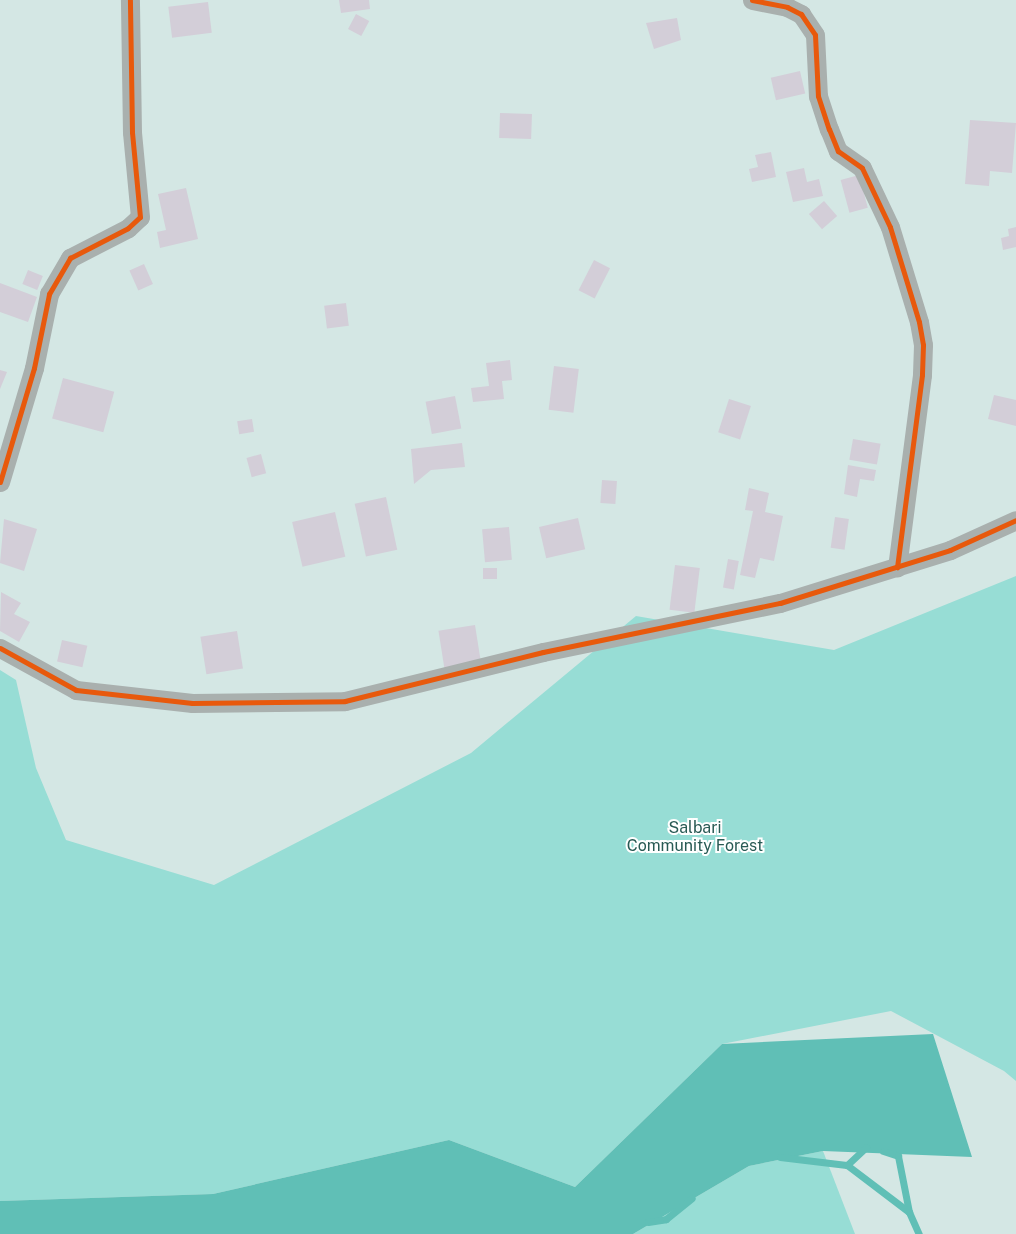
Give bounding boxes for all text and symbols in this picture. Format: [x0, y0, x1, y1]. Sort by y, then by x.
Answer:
park label: Salbari Community Forest [627, 818, 763, 856]

